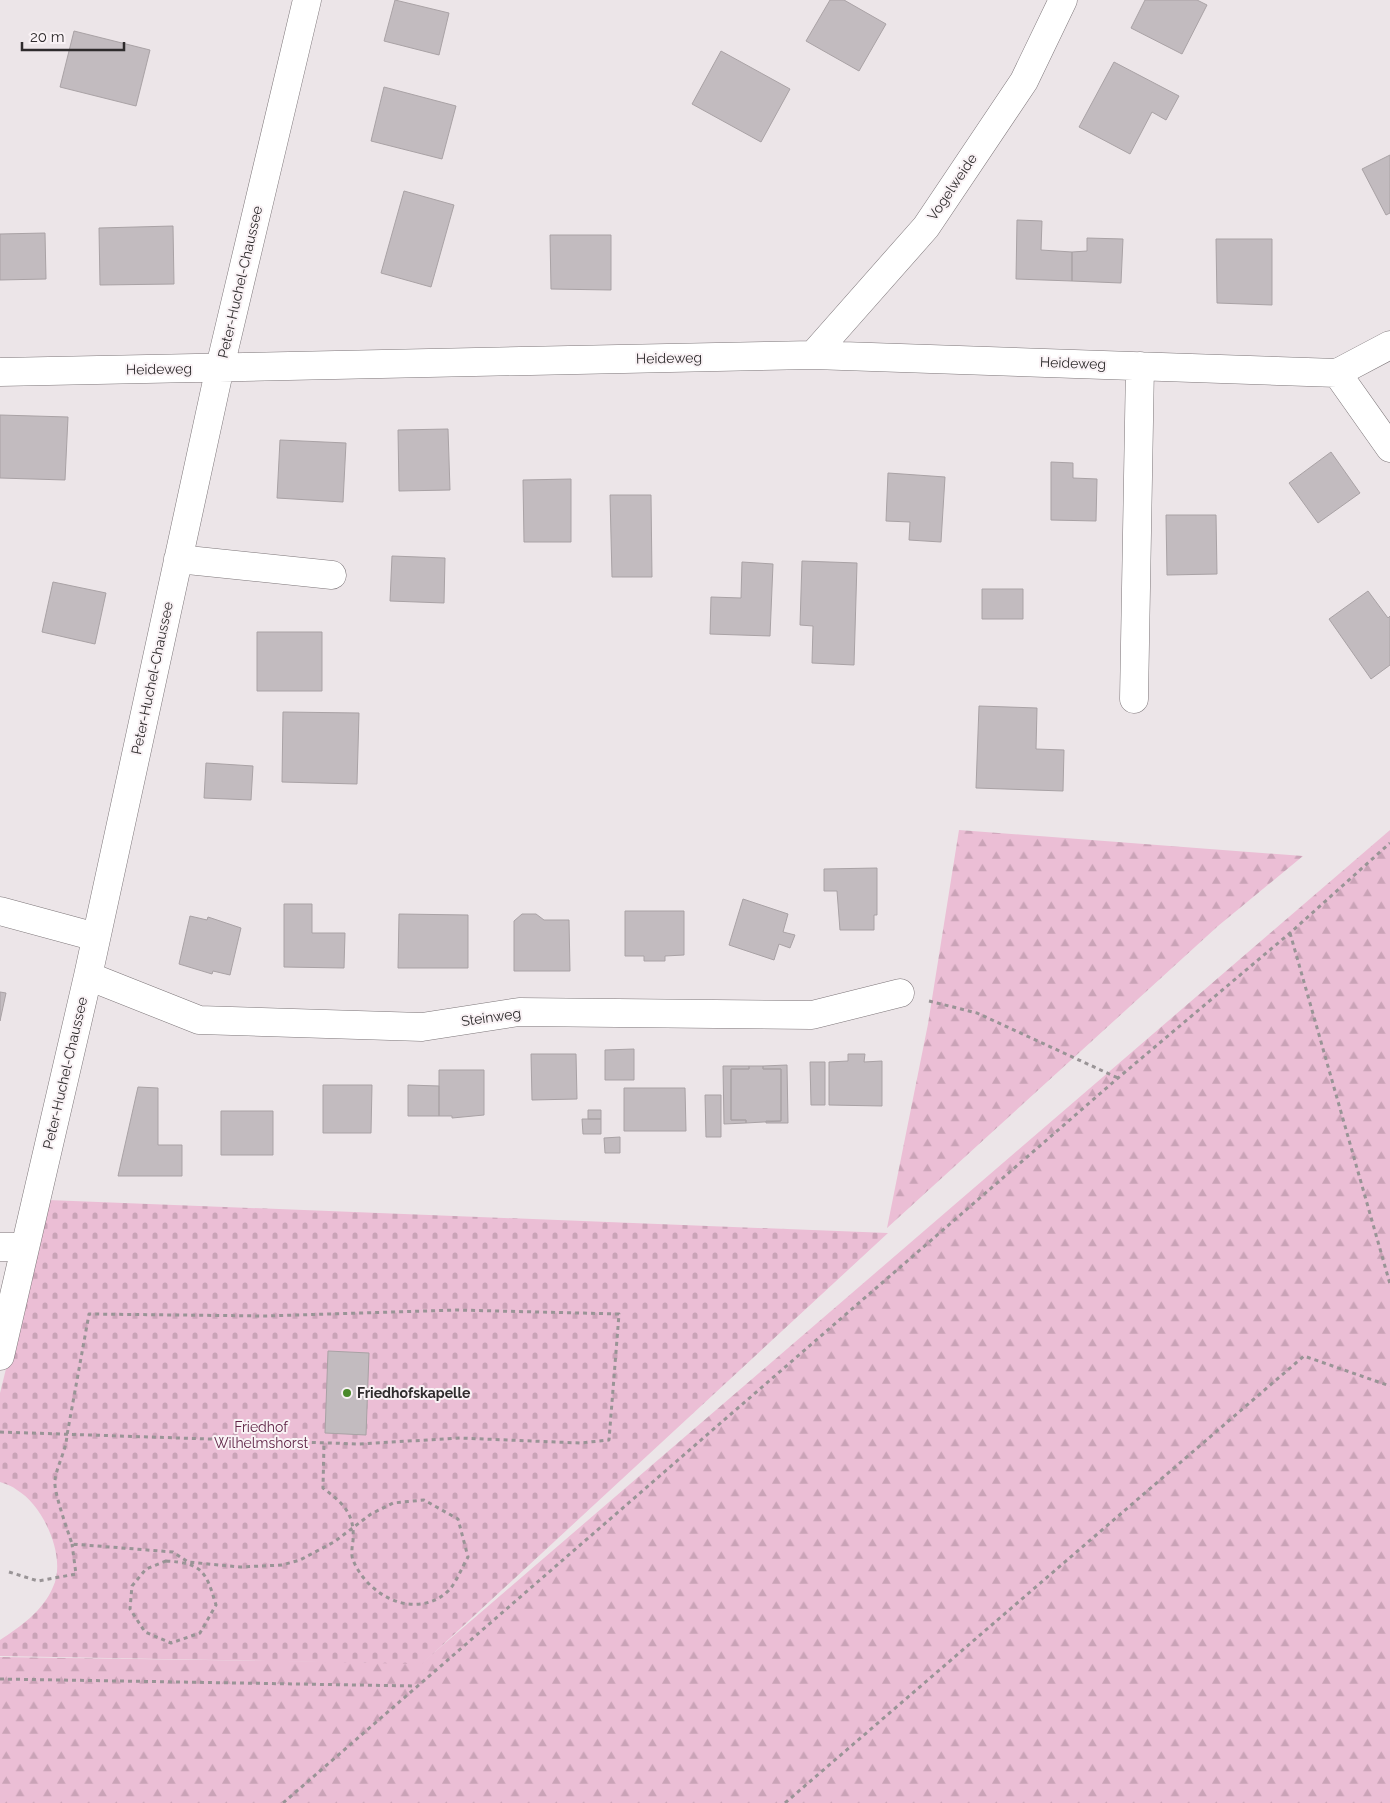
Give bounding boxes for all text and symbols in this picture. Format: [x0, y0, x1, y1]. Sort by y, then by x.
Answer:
scale bar [22, 20, 125, 52]
text: 20 m [30, 28, 65, 46]
street label: Vogelweide [924, 151, 980, 223]
street label: Peter-Huchel-Chaussee [215, 204, 265, 360]
street label: Heideweg [636, 349, 702, 367]
street label: Heideweg [1040, 354, 1106, 372]
street label: Heideweg [126, 360, 192, 378]
street label: Peter-Huchel-Chaussee [128, 600, 176, 756]
street label: Peter-Huchel-Chaussee [40, 995, 90, 1151]
street label: Steinweg [460, 1005, 522, 1029]
place label: Friedhofskapelle [357, 1385, 471, 1401]
marker: Friedhofskapelle [341, 1387, 353, 1399]
park label: Friedhof Wilhelmshorst [214, 1419, 308, 1451]

